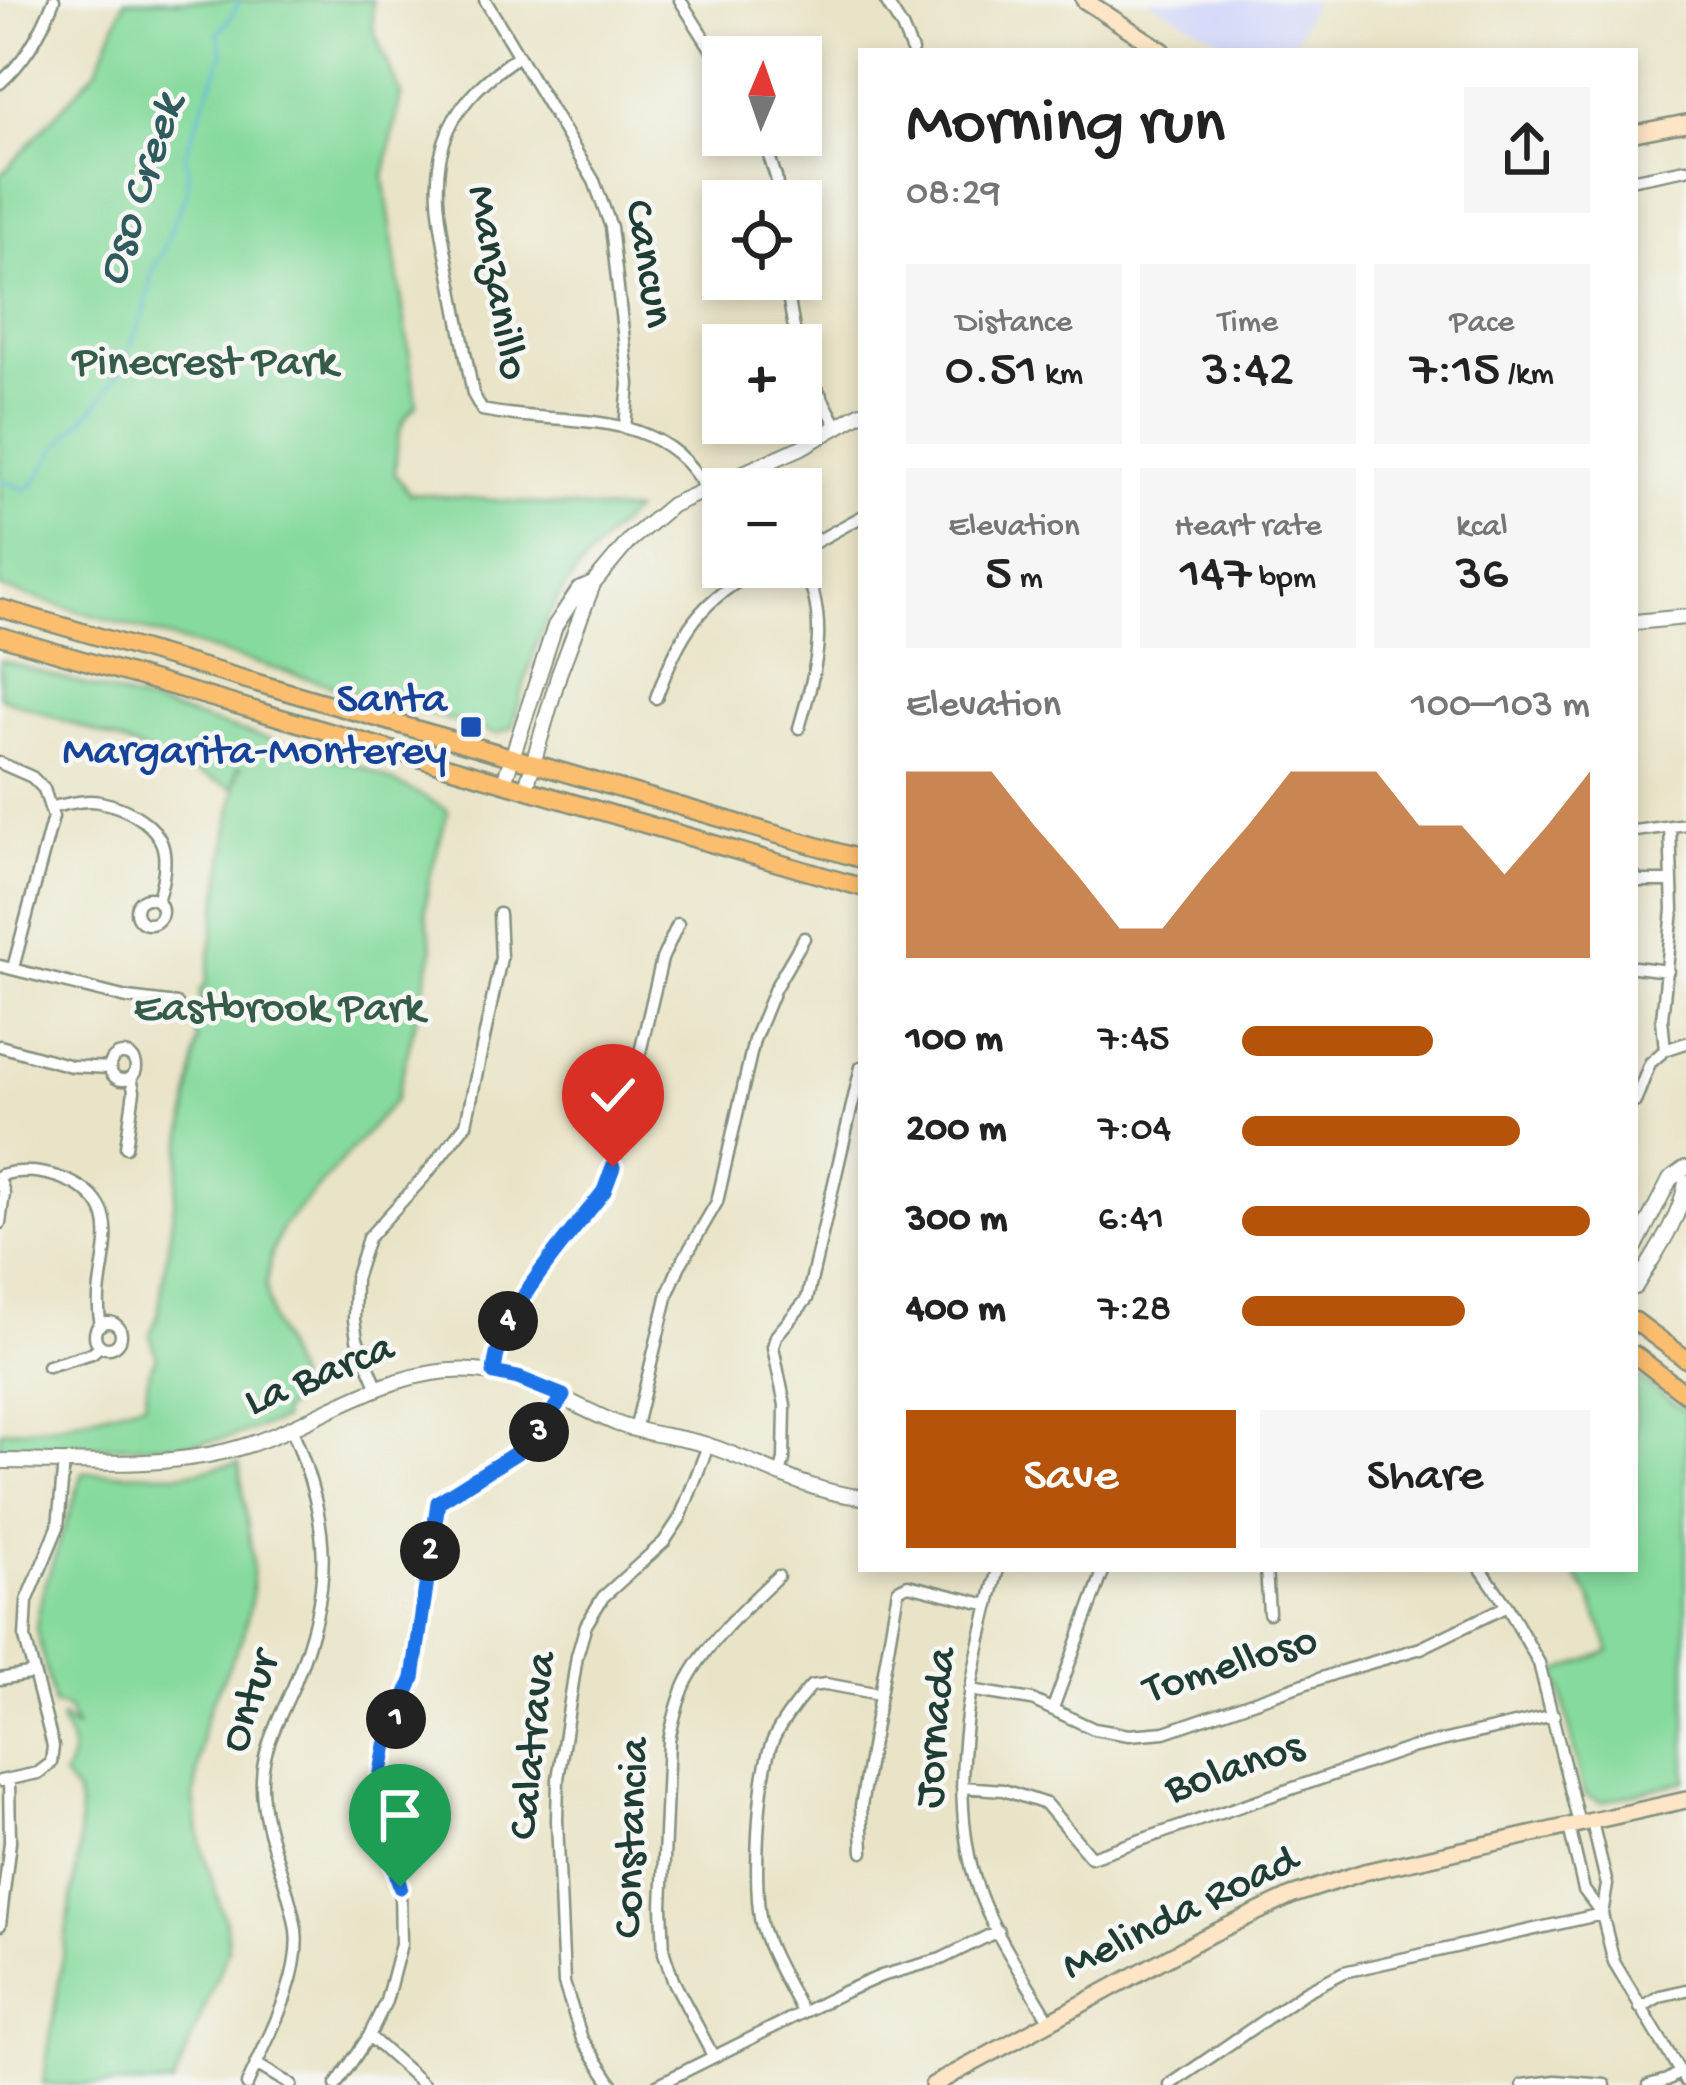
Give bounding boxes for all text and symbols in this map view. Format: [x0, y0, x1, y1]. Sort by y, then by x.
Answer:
north arrow [702, 36, 822, 156]
map controls [702, 36, 822, 588]
water label: Oso Creek [85, 84, 202, 293]
button: share [1464, 87, 1590, 213]
text: Morning run [906, 88, 1225, 166]
text: 08:29 [906, 172, 1000, 218]
button: locate [702, 180, 822, 300]
street label: Manzanillo [452, 182, 538, 384]
street label: Cancun [609, 196, 683, 332]
text: Distance [956, 305, 1072, 343]
text: Time [1218, 305, 1278, 343]
text: Pace [1450, 305, 1514, 343]
button: + [702, 324, 822, 444]
park label: Pinecrest Park [70, 338, 341, 391]
text: 0.51 [945, 343, 1037, 403]
text: 3:42 [1202, 343, 1294, 403]
text: 7:15 [1410, 343, 1500, 403]
text: km [1037, 357, 1083, 395]
text: /km [1500, 357, 1554, 395]
button: − [702, 468, 822, 588]
text: Elevation [948, 509, 1080, 547]
text: Heart rate [1174, 509, 1322, 547]
text: kcal [1456, 509, 1508, 547]
text: 5 [985, 547, 1012, 607]
text: 147 [1180, 547, 1251, 607]
text: 36 [1456, 547, 1508, 607]
text: m [1012, 561, 1043, 599]
text: bpm [1251, 561, 1316, 599]
place label: Santa Margarita-Monterey [62, 675, 449, 780]
text: Elevation [906, 684, 1061, 730]
text: 100–103 m [1411, 684, 1590, 730]
marker: Santa Margarita-Monterey [458, 714, 484, 740]
park label: Eastbrook Park [134, 984, 428, 1037]
text: 100 m [906, 1018, 1003, 1064]
text: 7:45 [1098, 1018, 1170, 1064]
pin [562, 1044, 664, 1167]
icon: check [580, 1062, 646, 1128]
text: 200 m [906, 1108, 1006, 1154]
text: 7:04 [1098, 1108, 1171, 1154]
text: 300 m [906, 1198, 1007, 1244]
text: 6:41 [1098, 1198, 1164, 1244]
text: 400 m [906, 1288, 1006, 1334]
text: 7:28 [1098, 1288, 1171, 1334]
pin: 4 [478, 1291, 538, 1351]
text: 4 [500, 1302, 516, 1340]
street label: La Barca [238, 1322, 404, 1431]
pin: 3 [509, 1402, 569, 1462]
button: Save [906, 1410, 1236, 1548]
button: Share [1260, 1410, 1590, 1548]
text: 3 [530, 1413, 548, 1451]
pin: 2 [400, 1521, 460, 1581]
text: 2 [422, 1532, 438, 1570]
street label: Tomelloso [1135, 1615, 1324, 1719]
street label: Ontur [210, 1640, 295, 1760]
street label: Jornada [905, 1644, 972, 1810]
street label: Calatrava [499, 1648, 571, 1842]
pin: 1 [366, 1689, 426, 1749]
text: 1 [389, 1700, 403, 1738]
street label: Bolanos [1158, 1721, 1312, 1819]
street label: Constancia [604, 1735, 664, 1939]
pin [349, 1764, 451, 1887]
icon: arrive [367, 1782, 433, 1848]
street label: Melinda Road [1054, 1834, 1311, 1995]

